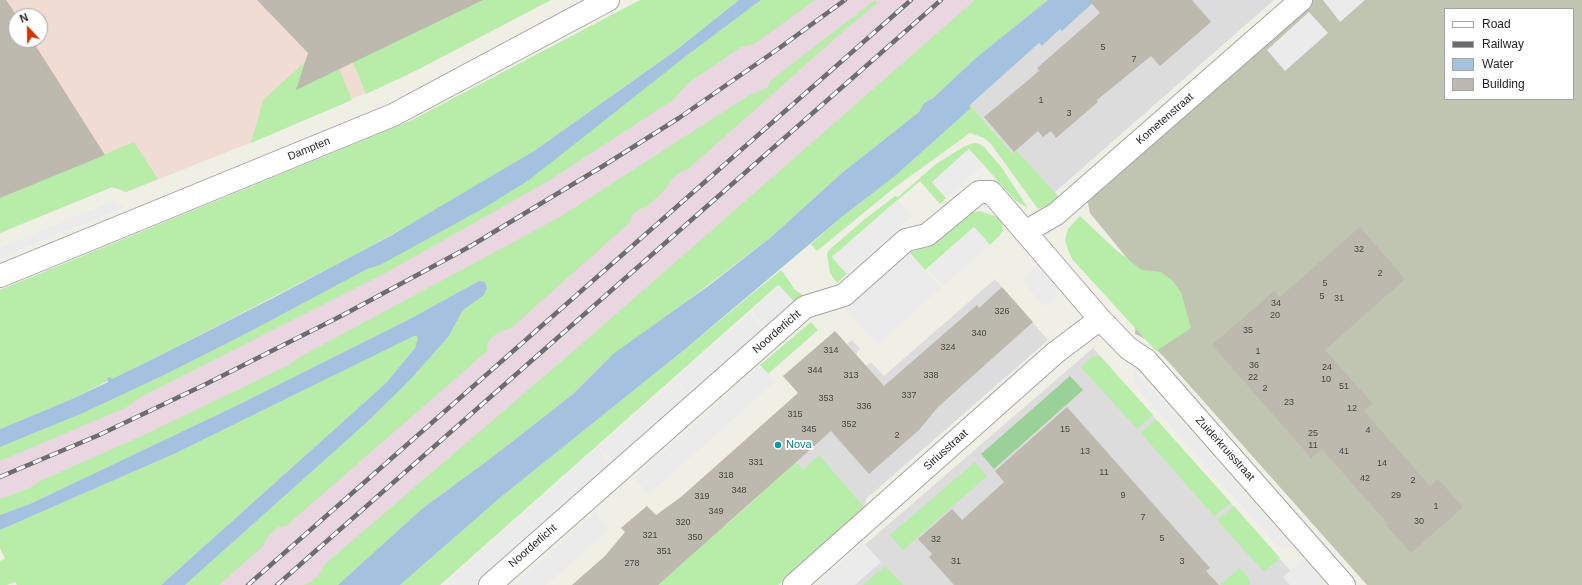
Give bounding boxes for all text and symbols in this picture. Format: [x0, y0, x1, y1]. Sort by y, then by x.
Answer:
north arrow [8, 8, 48, 48]
legend [1444, 8, 1574, 100]
text: N [18, 11, 30, 25]
text: Road [1482, 17, 1511, 31]
text: Railway [1482, 37, 1524, 51]
house number: 5 [1100, 43, 1106, 53]
house number: 7 [1131, 55, 1137, 65]
text: Water [1482, 57, 1514, 71]
text: Building [1482, 77, 1525, 91]
street label: Kometenstraat [1134, 91, 1196, 147]
house number: 1 [1038, 96, 1044, 106]
house number: 3 [1066, 109, 1072, 119]
street label: Dampten [286, 135, 332, 163]
house number: 32 [1354, 245, 1364, 255]
house number: 2 [1377, 269, 1383, 279]
house number: 5 [1322, 279, 1328, 289]
house number: 5 [1319, 292, 1325, 302]
house number: 31 [1334, 294, 1344, 304]
house number: 34 [1271, 299, 1281, 309]
house number: 326 [994, 307, 1010, 317]
street label: Noorderlicht [750, 308, 804, 356]
house number: 20 [1270, 311, 1280, 321]
house number: 35 [1243, 326, 1253, 336]
house number: 340 [971, 329, 987, 339]
house number: 324 [940, 343, 956, 353]
house number: 314 [823, 346, 839, 356]
house number: 1 [1255, 347, 1261, 357]
house number: 36 [1249, 361, 1259, 371]
house number: 24 [1322, 363, 1332, 373]
house number: 344 [807, 366, 823, 376]
house number: 313 [843, 371, 859, 381]
house number: 338 [923, 371, 939, 381]
house number: 22 [1248, 373, 1258, 383]
house number: 10 [1321, 375, 1331, 385]
house number: 51 [1339, 382, 1349, 392]
house number: 2 [1262, 384, 1268, 394]
house number: 337 [901, 391, 917, 401]
house number: 353 [818, 394, 834, 404]
house number: 23 [1284, 398, 1294, 408]
house number: 336 [856, 402, 872, 412]
house number: 12 [1347, 404, 1357, 414]
house number: 315 [787, 410, 803, 420]
street label: Zuiderkruisstraat [1193, 414, 1257, 484]
house number: 352 [841, 420, 857, 430]
house number: 345 [801, 425, 817, 435]
house number: 15 [1060, 425, 1070, 435]
house number: 4 [1365, 426, 1371, 436]
street label: Siriusstraat [921, 427, 971, 473]
house number: 25 [1308, 429, 1318, 439]
house number: 2 [894, 431, 900, 441]
place label: Nova [786, 438, 812, 452]
marker: Nova [773, 440, 783, 450]
house number: 11 [1308, 441, 1318, 451]
house number: 13 [1080, 447, 1090, 457]
house number: 41 [1339, 447, 1349, 457]
house number: 331 [748, 458, 764, 468]
house number: 14 [1377, 459, 1387, 469]
house number: 11 [1099, 468, 1109, 478]
house number: 318 [718, 471, 734, 481]
house number: 42 [1360, 474, 1370, 484]
house number: 2 [1410, 476, 1416, 486]
house number: 348 [731, 486, 747, 496]
house number: 9 [1120, 491, 1126, 501]
house number: 29 [1391, 491, 1401, 501]
house number: 319 [694, 492, 710, 502]
house number: 1 [1433, 502, 1439, 512]
house number: 349 [708, 507, 724, 517]
house number: 7 [1140, 513, 1146, 523]
house number: 30 [1414, 517, 1424, 527]
house number: 320 [675, 518, 691, 528]
street label: Noorderlicht [506, 522, 560, 570]
house number: 321 [642, 531, 658, 541]
house number: 350 [687, 533, 703, 543]
house number: 5 [1159, 534, 1165, 544]
house number: 32 [931, 535, 941, 545]
house number: 351 [656, 547, 672, 557]
house number: 31 [951, 557, 961, 567]
house number: 3 [1179, 557, 1185, 567]
house number: 278 [624, 559, 640, 569]

